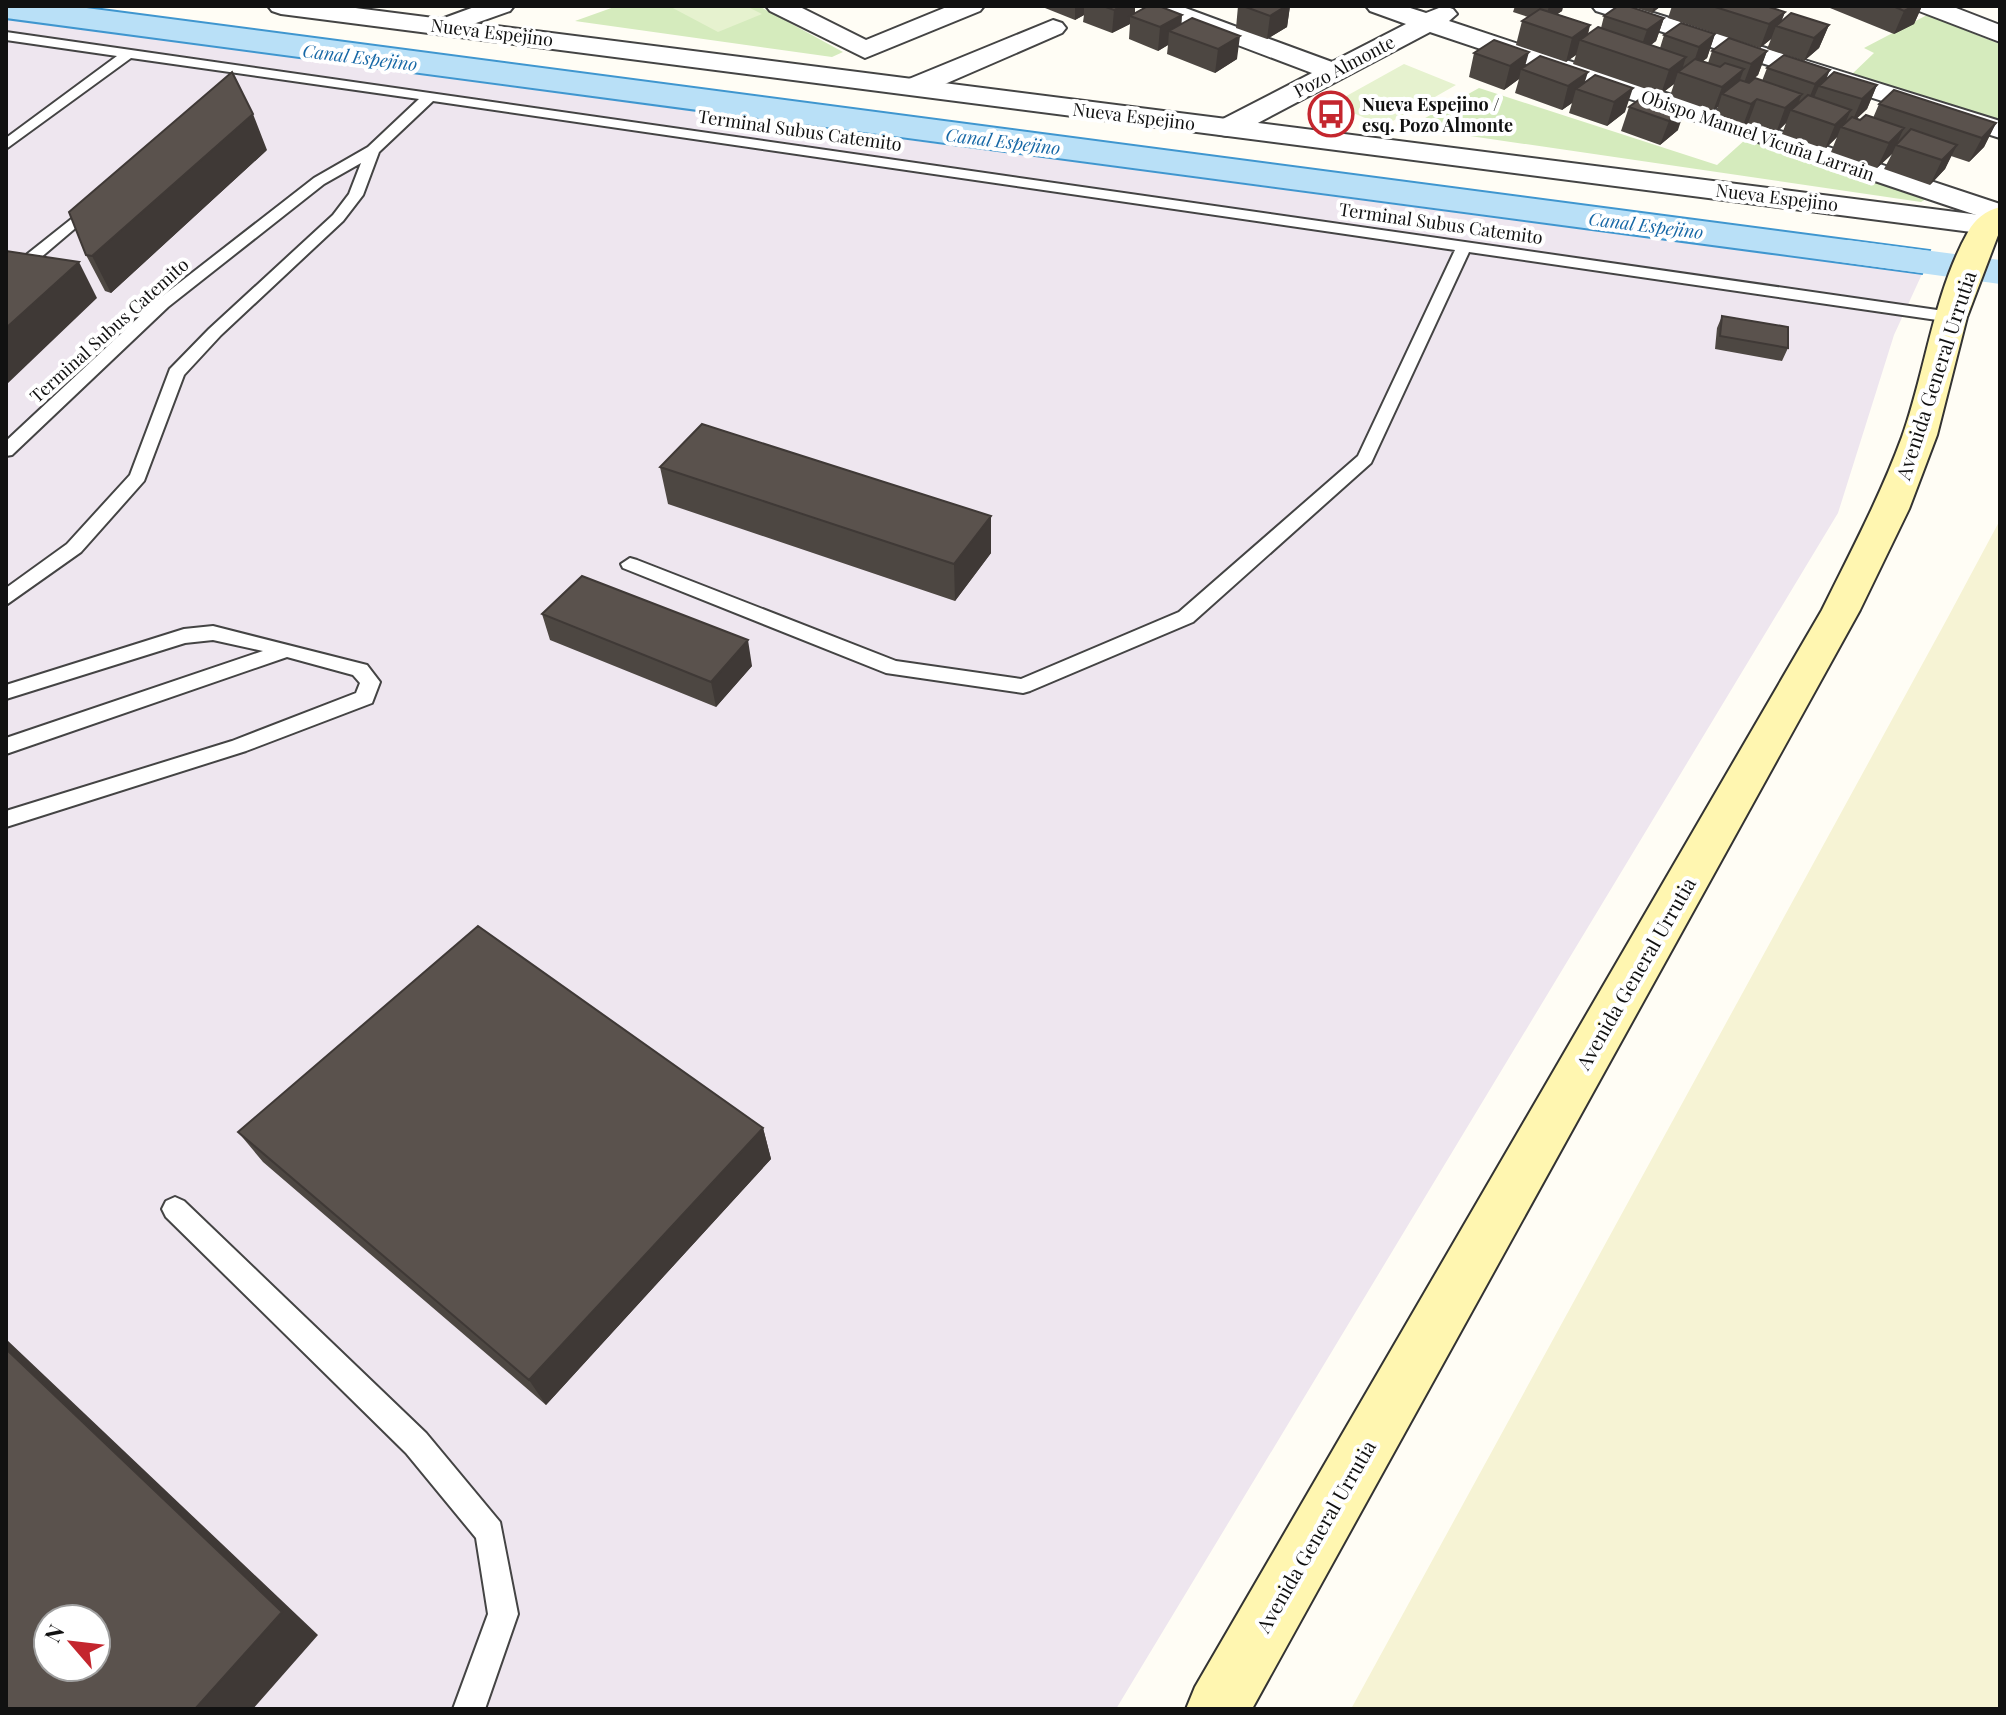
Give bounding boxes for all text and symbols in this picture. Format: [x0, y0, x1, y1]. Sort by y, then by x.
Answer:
street label: Nueva Espejino [429, 13, 555, 51]
street label: Pozo Almonte [1289, 29, 1399, 103]
water label: Canal Espejino [301, 38, 419, 76]
street label: Obispo Manuel Vicuña Larrain [1638, 84, 1878, 186]
bus stop icon: Nueva Espejino / esq. Pozo Almonte [1307, 90, 1355, 138]
place label: Nueva Espejino / esq. Pozo Almonte [1362, 92, 1513, 137]
street label: Nueva Espejino [1071, 97, 1197, 135]
street label: Terminal Subus Catemito [696, 104, 904, 156]
water label: Canal Espejino [944, 122, 1062, 160]
street label: Nueva Espejino [1714, 178, 1840, 216]
street label: Terminal Subus Catemito [1337, 197, 1545, 249]
water label: Canal Espejino [1587, 206, 1705, 244]
street label: Terminal Subus Catemito [25, 252, 194, 408]
street label: Avenida General Urrutia [1888, 267, 1982, 484]
street label: Avenida General Urrutia [1568, 872, 1701, 1075]
street label: Avenida General Urrutia [1248, 1435, 1381, 1638]
north arrow [32, 1603, 112, 1683]
text: N [36, 1619, 70, 1647]

